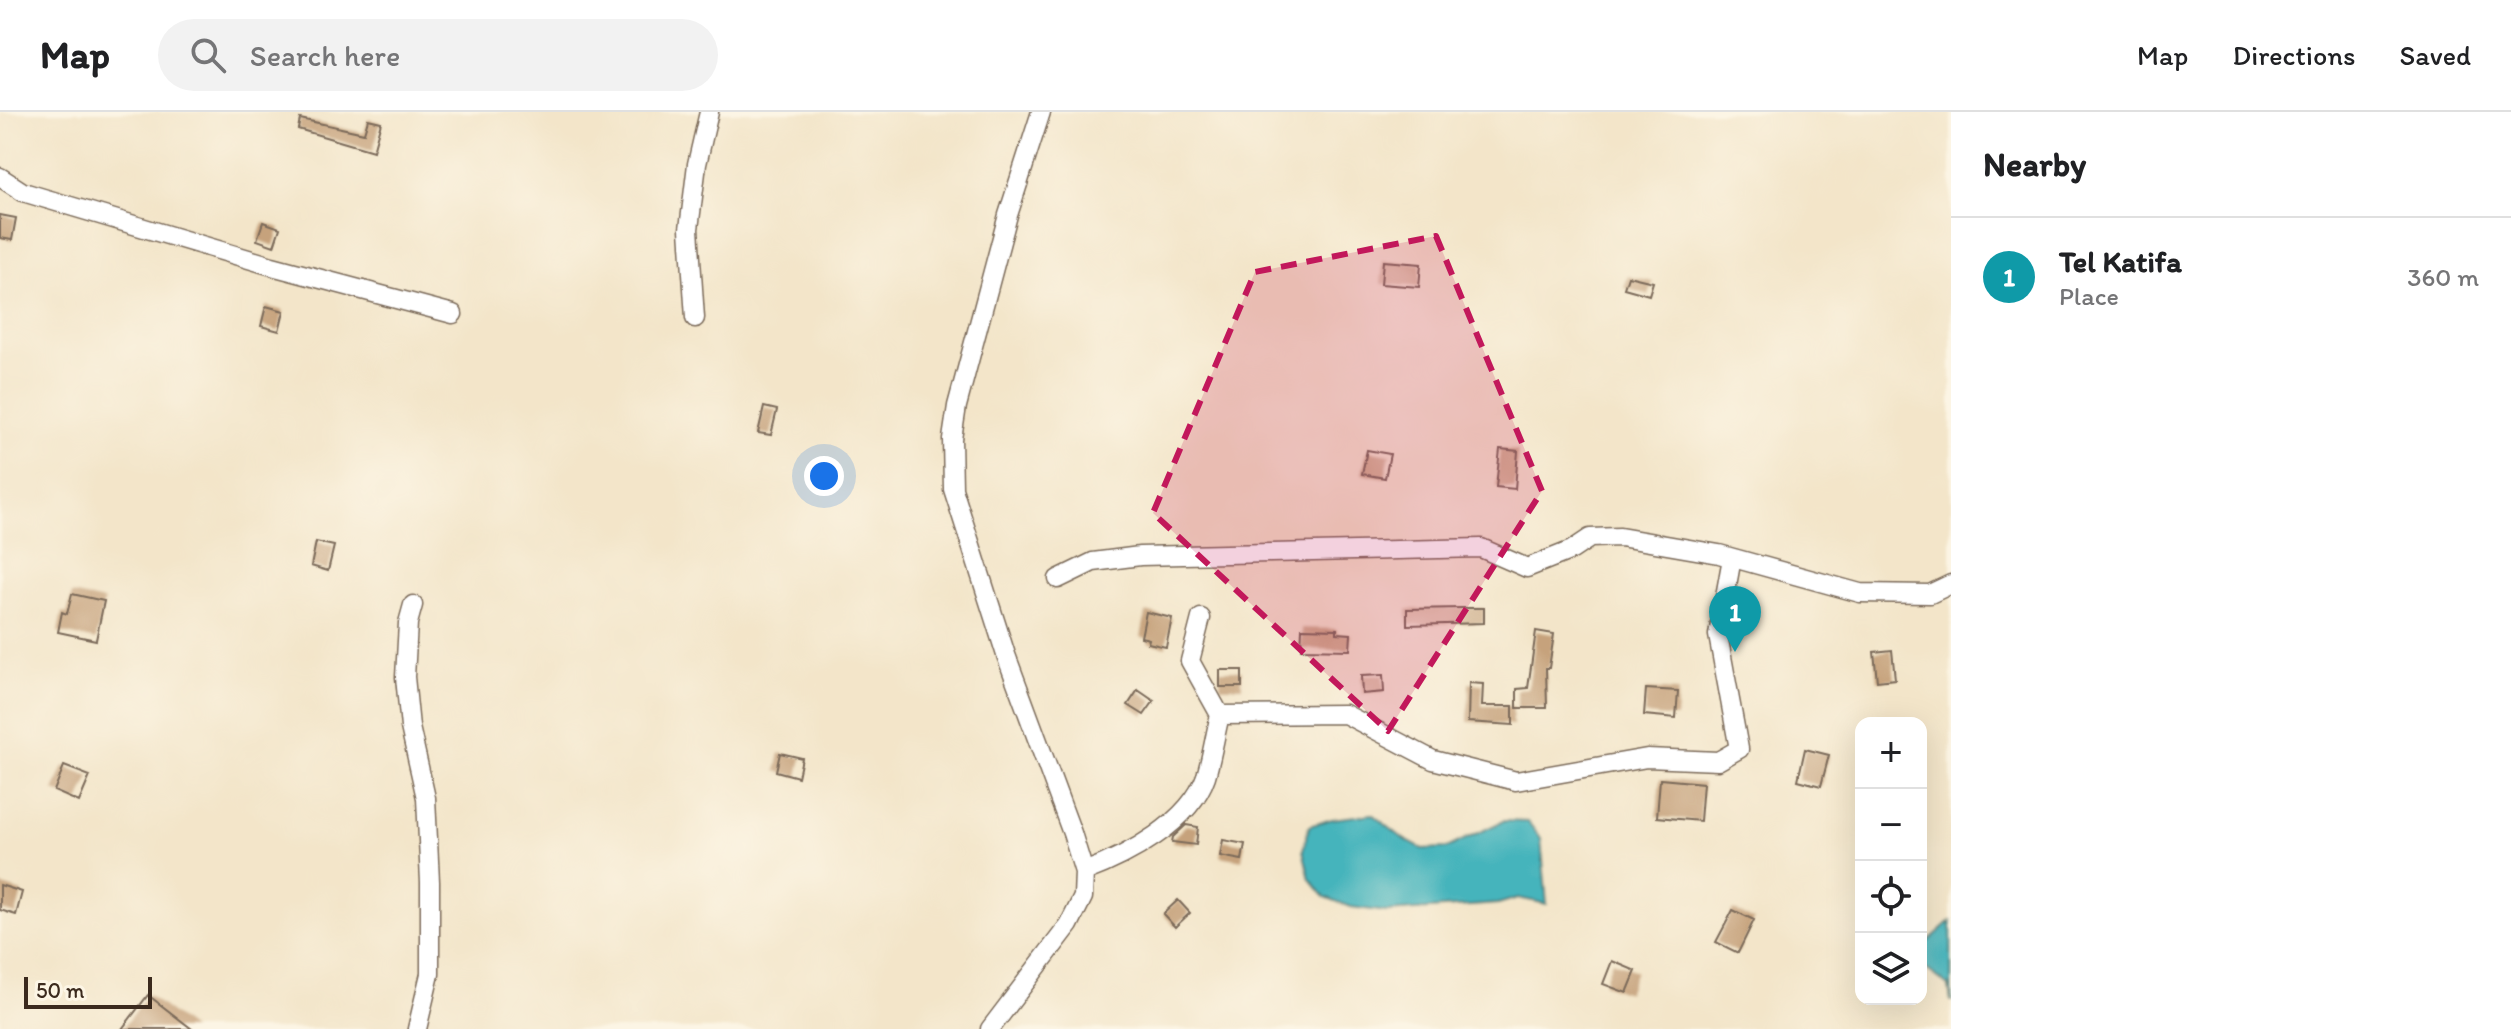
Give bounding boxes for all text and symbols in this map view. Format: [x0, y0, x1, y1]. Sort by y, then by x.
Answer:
search box [158, 19, 718, 91]
text: Map [40, 32, 110, 78]
icon: search [186, 33, 230, 77]
text: Search here [250, 37, 400, 74]
text: Map [2137, 38, 2188, 72]
text: Directions [2232, 38, 2356, 72]
text: Saved [2400, 38, 2471, 72]
text: Nearby [1983, 144, 2086, 185]
text: Tel Katifa [2059, 243, 2182, 280]
text: 1 [2003, 261, 2015, 293]
text: 360 m [2407, 261, 2479, 293]
text: Place [2059, 280, 2119, 312]
your location [804, 456, 844, 496]
pin: 1 [1709, 586, 1761, 652]
map controls [1855, 717, 1927, 1005]
button: + [1855, 717, 1927, 789]
button: − [1855, 789, 1927, 861]
button: locate [1855, 861, 1927, 933]
button: layers [1855, 933, 1927, 1005]
scale bar [24, 973, 152, 1009]
text: 50 m [36, 977, 85, 1004]

